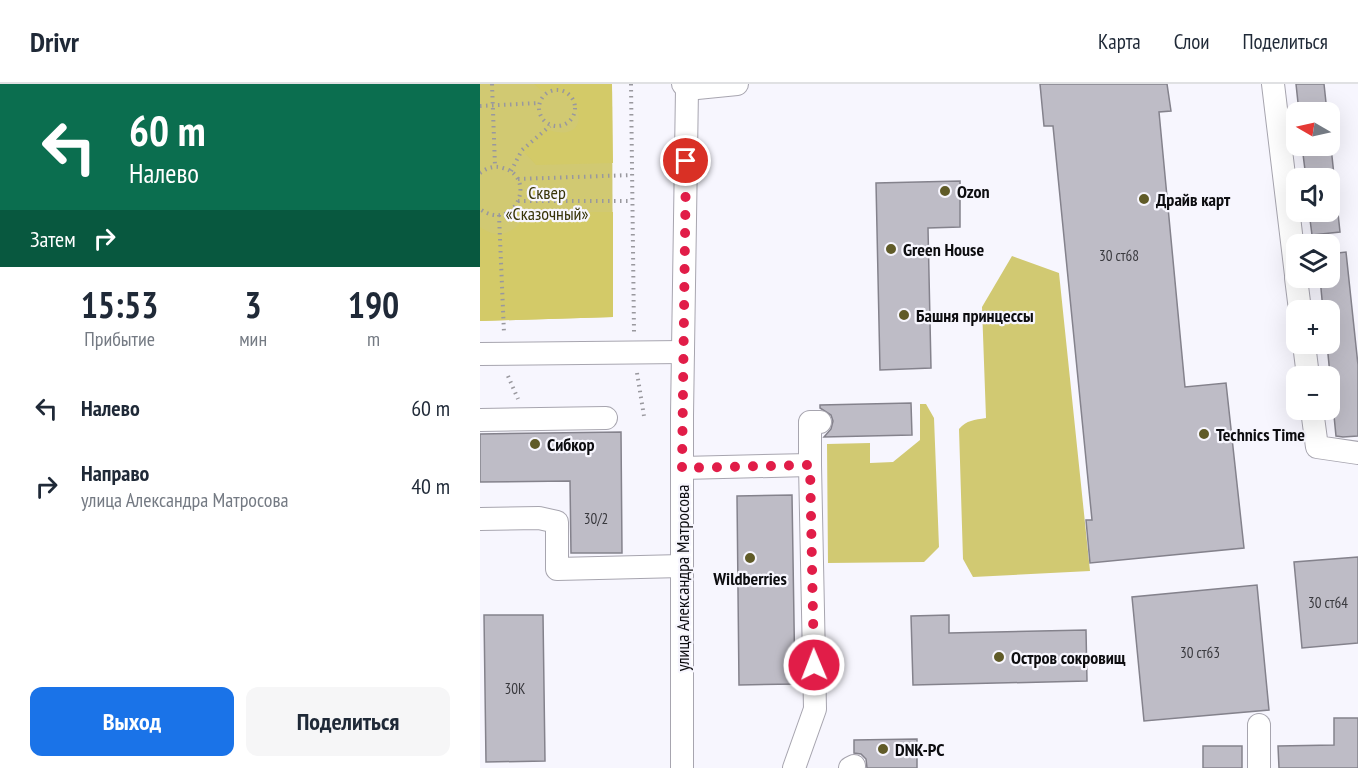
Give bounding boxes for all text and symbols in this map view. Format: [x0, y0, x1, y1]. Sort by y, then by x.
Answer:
text: Drivr [30, 23, 79, 60]
text: Карта [1098, 28, 1141, 55]
text: Слои [1174, 28, 1209, 55]
text: Поделиться [1242, 28, 1328, 55]
north arrow [1286, 102, 1340, 156]
map controls [1286, 102, 1340, 420]
text: 60 m [129, 103, 206, 158]
icon: left [30, 108, 108, 186]
pin [660, 135, 711, 186]
icon: arrive [669, 144, 702, 177]
text: Налево [129, 156, 199, 190]
button: sound [1286, 168, 1340, 222]
place label: Ozon [957, 180, 990, 203]
park label: Сквер «Сказочный» [506, 181, 589, 225]
marker: Ozon [938, 184, 952, 198]
place label: Драйв карт [1156, 188, 1231, 211]
marker: Драйв карт [1137, 192, 1151, 206]
icon: right [88, 222, 121, 255]
text: Затем [30, 225, 76, 253]
button: layers [1286, 234, 1340, 288]
place label: Green House [903, 238, 984, 261]
marker: Green House [884, 242, 898, 256]
house number: 30 ст68 [1099, 246, 1139, 265]
text: 15:53 [81, 281, 159, 328]
text: 3 [245, 281, 262, 328]
text: 190 [348, 281, 399, 328]
button: + [1286, 300, 1340, 354]
place label: Башня принцессы [916, 304, 1034, 327]
marker: Башня принцессы [897, 308, 911, 322]
text: Прибытие [84, 326, 155, 352]
text: мин [239, 326, 267, 352]
text: m [367, 326, 380, 352]
button: − [1286, 366, 1340, 420]
icon: left [30, 392, 63, 425]
text: Налево [81, 394, 140, 422]
text: 60 m [411, 394, 450, 422]
place label: Technics Time [1216, 423, 1305, 446]
marker: Technics Time [1197, 427, 1211, 441]
place label: Сибкор [547, 433, 595, 456]
marker: Сибкор [528, 437, 542, 451]
text: Направо [81, 459, 149, 487]
icon: right [30, 470, 63, 503]
text: 40 m [411, 472, 450, 500]
street label: улица Александра Матросова [671, 485, 694, 671]
text: улица Александра Матросова [81, 487, 288, 513]
house number: 30/2 [584, 509, 608, 528]
marker: Wildberries [743, 551, 757, 565]
place label: Wildberries [712, 567, 787, 590]
house number: 30 ст64 [1308, 593, 1348, 612]
position arrow [782, 633, 846, 697]
house number: 30 ст63 [1180, 643, 1220, 662]
place label: Остров сокровищ [1011, 646, 1126, 669]
marker: Остров сокровищ [992, 650, 1006, 664]
house number: 30К [505, 679, 526, 698]
button: Выход [30, 687, 234, 756]
button: Поделиться [246, 687, 450, 756]
place label: DNK-PC [895, 738, 945, 761]
marker: DNK-PC [876, 742, 890, 756]

